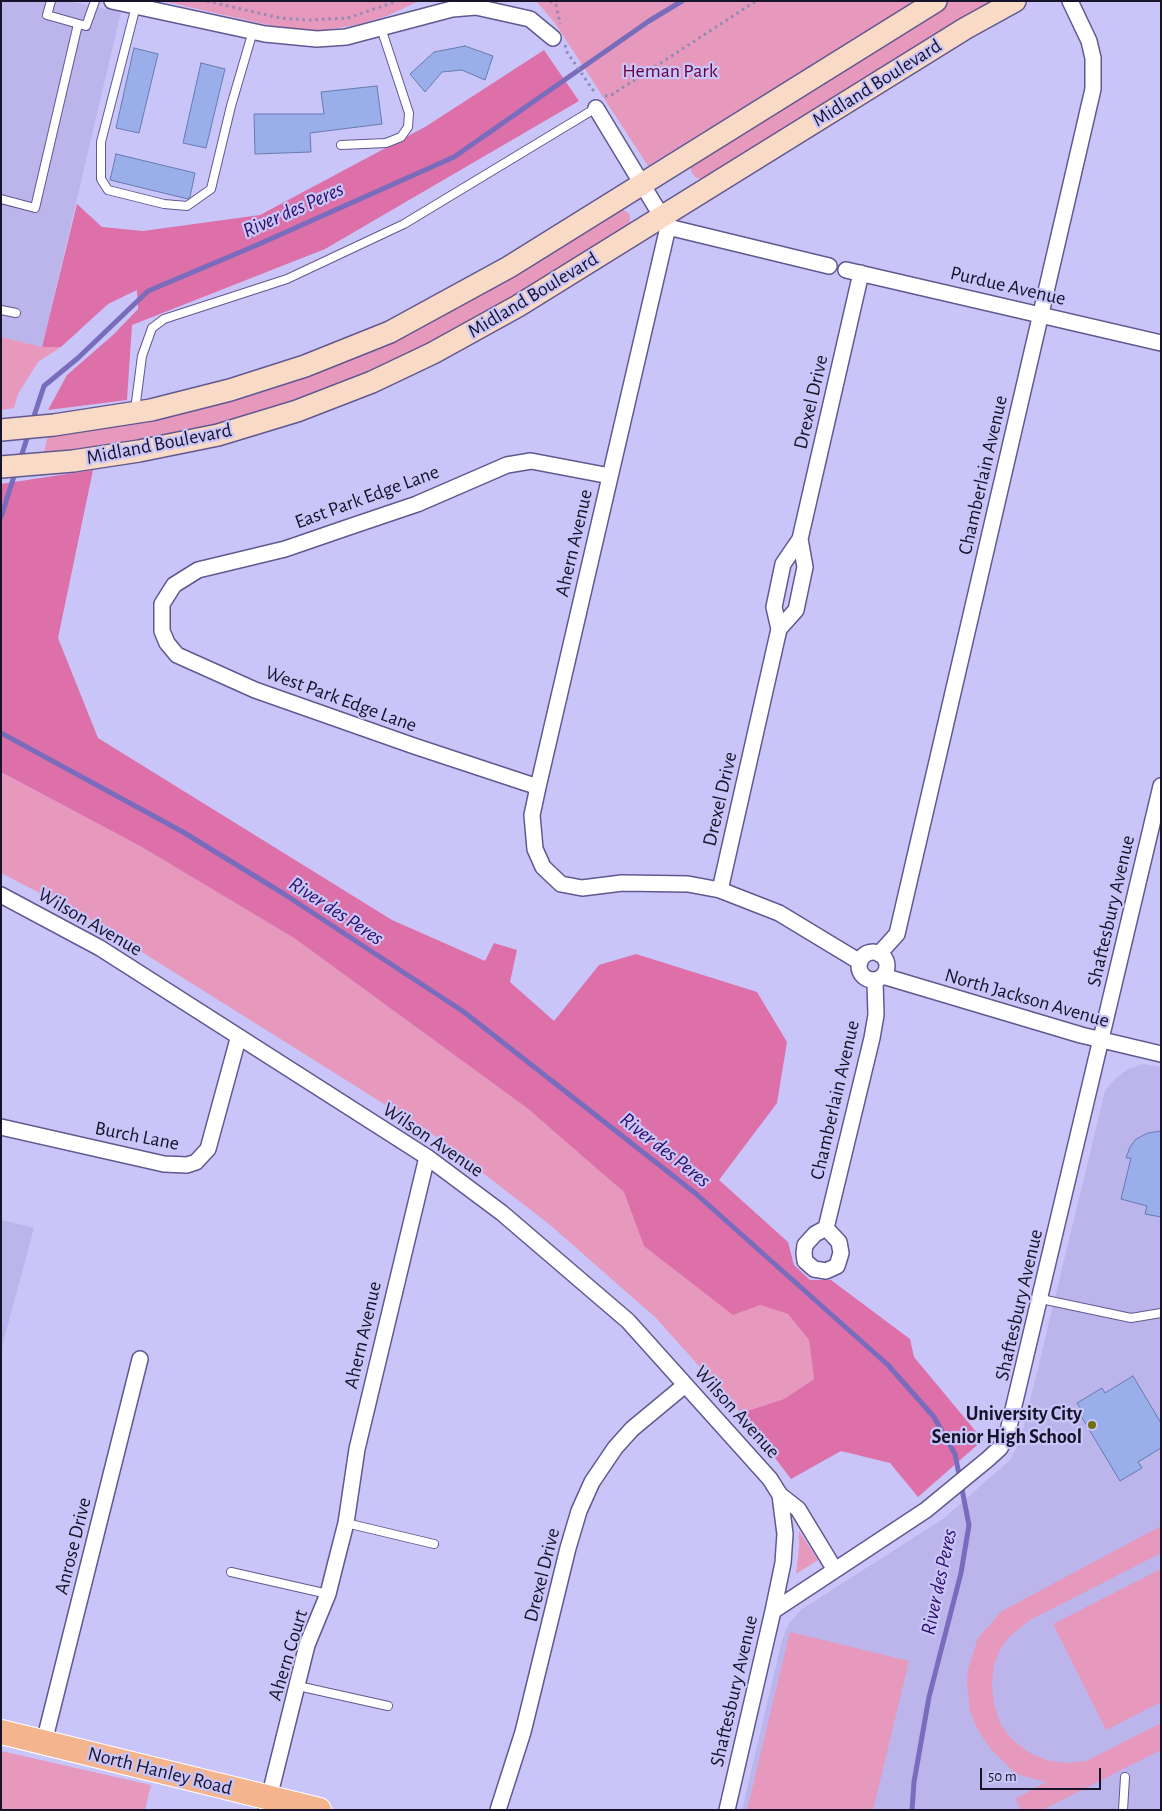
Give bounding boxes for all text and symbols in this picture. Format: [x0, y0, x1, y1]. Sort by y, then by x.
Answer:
street label: Midland Boulevard [808, 34, 946, 132]
park label: Heman Park [622, 59, 718, 83]
water label: River des Peres [239, 177, 347, 243]
street label: Midland Boulevard [464, 247, 602, 343]
street label: Purdue Avenue [948, 261, 1068, 311]
street label: Drexel Drive [789, 353, 833, 451]
street label: Chamberlain Avenue [953, 393, 1013, 557]
street label: Midland Boulevard [84, 418, 234, 470]
street label: East Park Edge Lane [291, 460, 443, 534]
street label: Ahern Avenue [550, 487, 598, 599]
street label: West Park Edge Lane [262, 660, 420, 738]
street label: Drexel Drive [698, 750, 742, 848]
street label: Shaftesbury Avenue [1082, 833, 1140, 989]
water label: River des Peres [284, 871, 388, 951]
street label: Wilson Avenue [34, 882, 146, 962]
street label: North Jackson Avenue [942, 963, 1112, 1033]
street label: Chamberlain Avenue [805, 1018, 865, 1182]
street label: Wilson Avenue [378, 1097, 488, 1183]
water label: River des Peres [615, 1107, 715, 1193]
street label: Burch Lane [93, 1116, 181, 1156]
street label: Shaftesbury Avenue [990, 1227, 1048, 1383]
street label: Ahern Avenue [339, 1279, 387, 1391]
street label: Wilson Avenue [689, 1361, 785, 1463]
place label: University City Senior High School [932, 1402, 1082, 1449]
marker: University City Senior High School [1086, 1419, 1098, 1431]
street label: Anrose Drive [49, 1495, 97, 1597]
street label: Drexel Drive [519, 1526, 565, 1624]
water label: River des Peres [915, 1527, 963, 1637]
street label: Ahern Court [263, 1607, 313, 1703]
street label: Shaftesbury Avenue [705, 1613, 763, 1769]
street label: North Hanley Road [85, 1741, 235, 1801]
scale bar [982, 1758, 1103, 1790]
text: 50 m [988, 1769, 1017, 1784]

